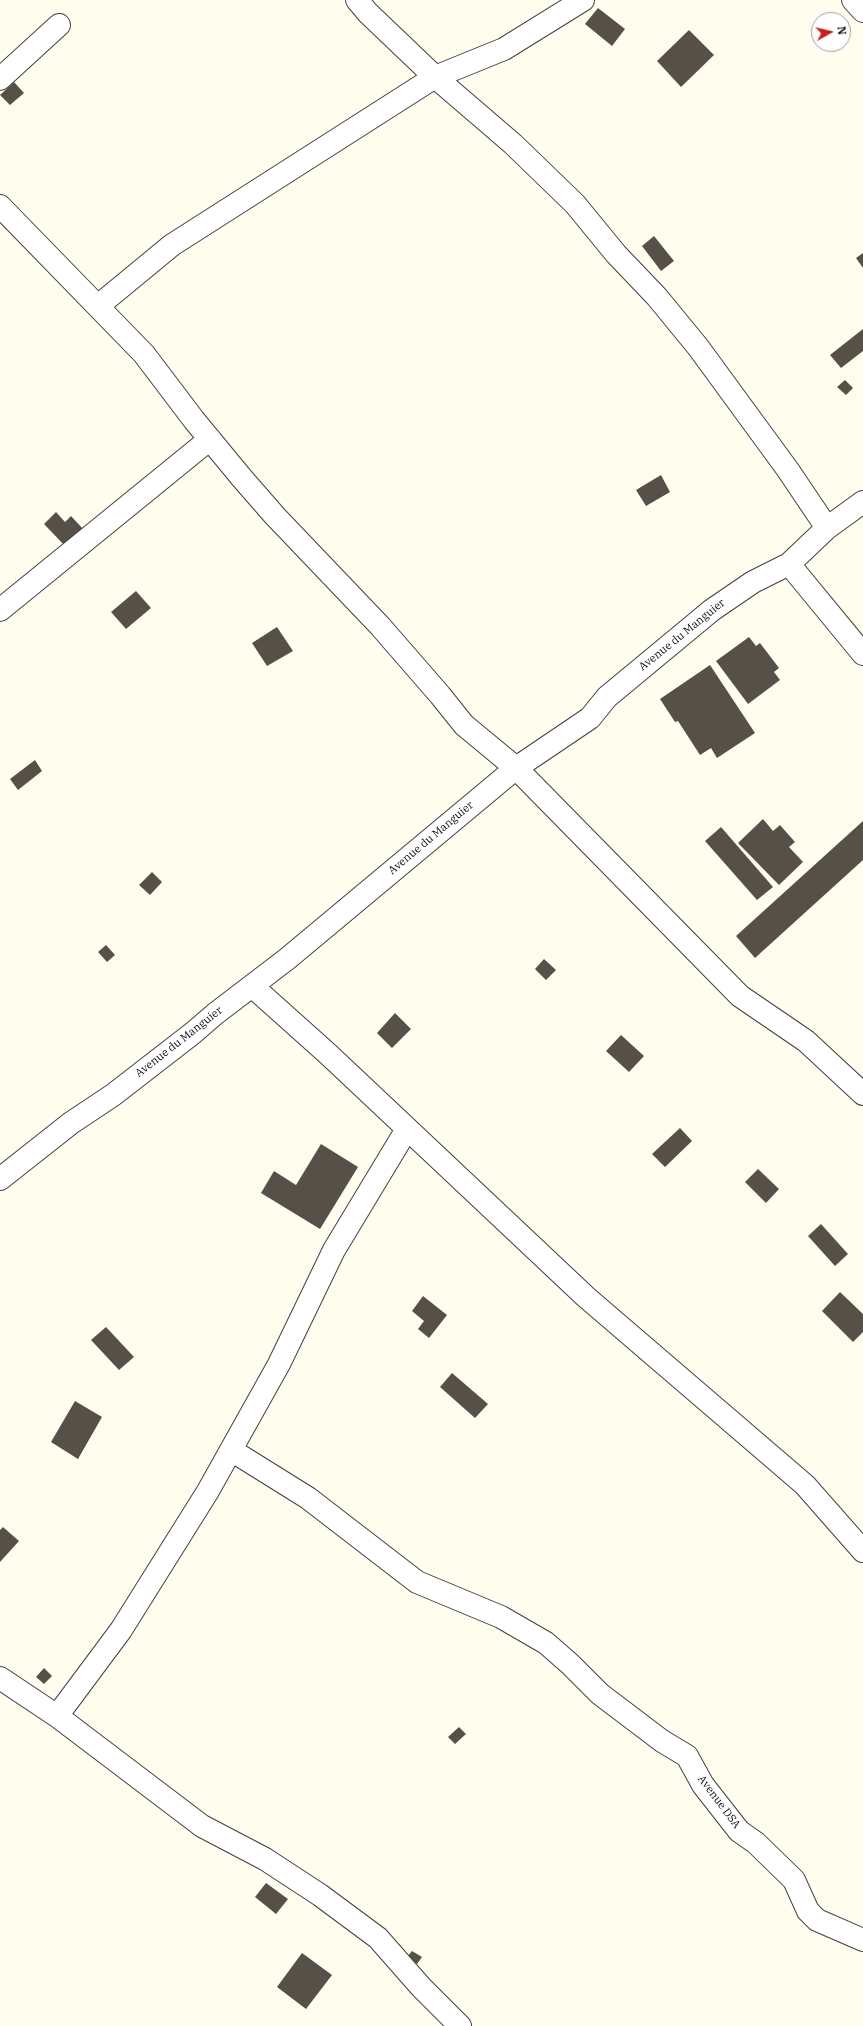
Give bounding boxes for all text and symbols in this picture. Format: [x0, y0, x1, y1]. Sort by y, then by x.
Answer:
north arrow [811, 12, 851, 52]
text: N [834, 25, 849, 36]
street label: Avenue du Manguier [636, 596, 728, 674]
street label: Avenue du Manguier [386, 799, 476, 877]
street label: Avenue du Manguier [133, 1004, 225, 1080]
street label: Avenue DSA [695, 1773, 743, 1831]

